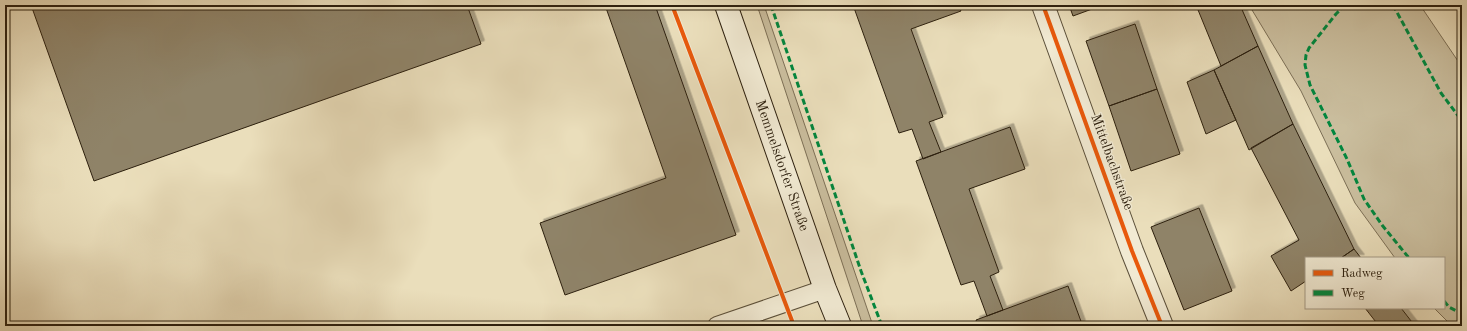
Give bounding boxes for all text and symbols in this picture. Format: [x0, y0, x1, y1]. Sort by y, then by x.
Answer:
street label: Memmelsdorfer Straße [753, 98, 811, 233]
street label: Mittelbachstraße [1088, 112, 1136, 212]
legend [1305, 257, 1445, 309]
text: Radweg [1341, 268, 1383, 280]
text: Weg [1341, 288, 1365, 300]

